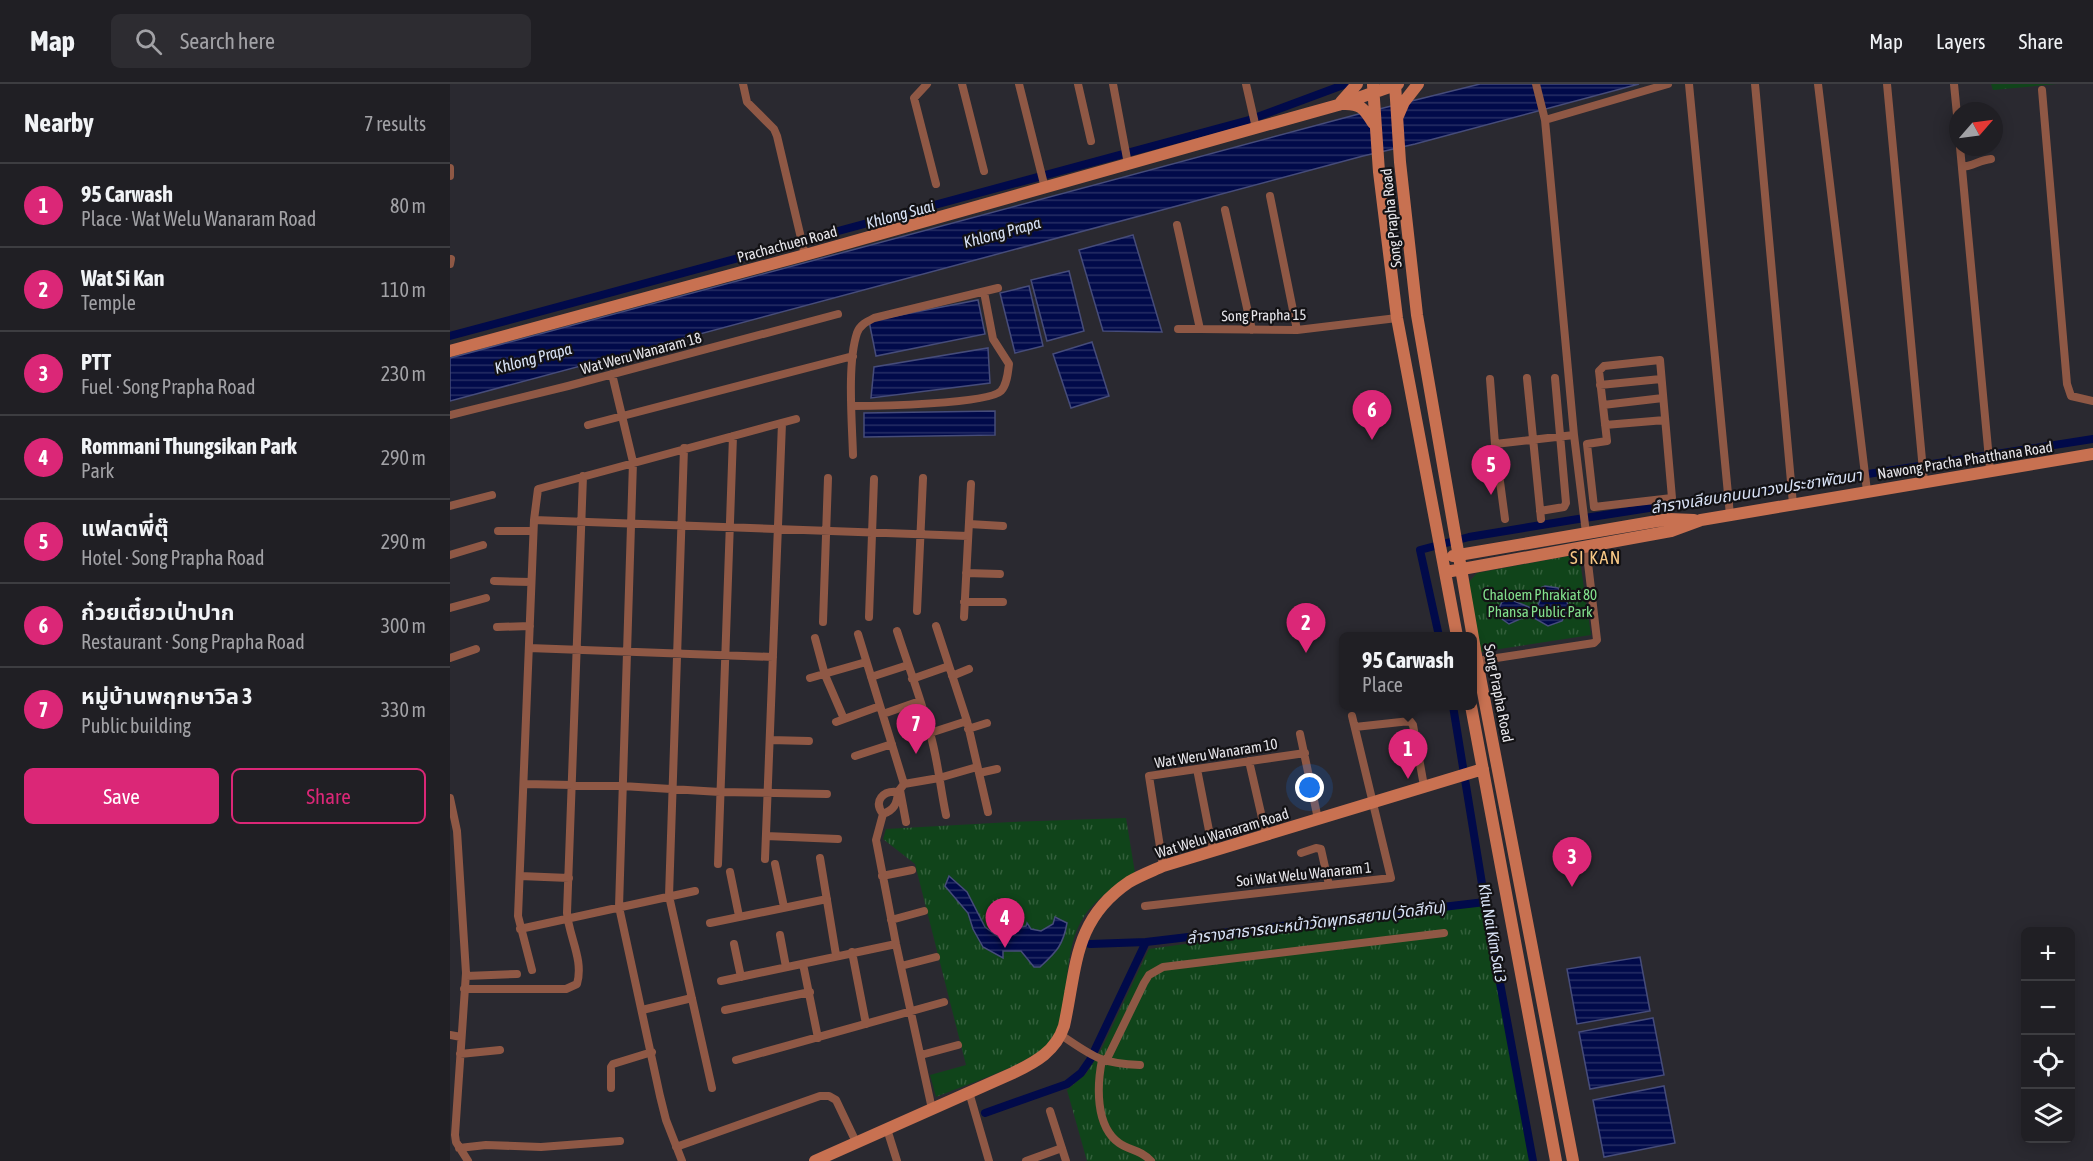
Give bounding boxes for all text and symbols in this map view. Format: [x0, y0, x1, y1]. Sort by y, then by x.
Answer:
search box [111, 14, 531, 68]
text: Map [30, 25, 75, 57]
icon: search [132, 25, 165, 58]
text: Search here [180, 28, 275, 54]
text: Map [1869, 29, 1903, 53]
text: Layers [1936, 29, 1986, 53]
text: Share [2019, 29, 2063, 53]
north arrow [1949, 102, 2003, 156]
text: Nearby [24, 108, 94, 138]
text: 7 results [364, 112, 426, 135]
street label: Song Prapha Road [1377, 168, 1405, 268]
text: 95 Carwash [81, 181, 173, 207]
text: 1 [39, 194, 48, 217]
text: 80 m [390, 194, 426, 217]
water label: Khlong Suai [864, 196, 937, 233]
text: Place · Wat Welu Wanaram Road [81, 207, 316, 230]
water label: Khlong Prapa [961, 213, 1043, 252]
street label: Prachachuen Road [735, 222, 839, 266]
text: Wat Si Kan [81, 265, 164, 291]
text: 2 [39, 278, 48, 301]
text: 110 m [381, 278, 426, 301]
text: Temple [81, 291, 136, 314]
street label: Song Prapha 15 [1221, 306, 1307, 324]
street label: Wat Weru Wanaram 18 [579, 329, 703, 377]
water label: Khlong Prapa [492, 339, 574, 378]
text: PTT [81, 349, 111, 375]
text: 3 [39, 362, 48, 385]
text: 230 m [381, 362, 426, 385]
text: Fuel · Song Prapha Road [81, 375, 256, 398]
pin: 6 [1352, 390, 1392, 440]
text: Rommani Thungsikan Park [81, 433, 297, 459]
street label: Nawong Pracha Phatthana Road [1876, 438, 2054, 482]
text: 4 [39, 446, 48, 469]
text: 290 m [381, 446, 426, 469]
pin: 5 [1472, 446, 1510, 495]
text: Park [81, 459, 114, 482]
water label: ลำรางเลียบถนนนาวงประชาพัฒนา [1649, 465, 1864, 517]
text: แฟลตพี่ตุ๊ [81, 515, 169, 541]
text: 5 [39, 530, 48, 553]
text: 290 m [381, 530, 426, 553]
text: Hotel · Song Prapha Road [81, 546, 265, 569]
district label: SI KAN [1570, 547, 1622, 568]
park label: Chaloem Phrakiat 80 Phansa Public Park [1483, 586, 1597, 620]
text: ก๋วยเตี๋ยวเป่าปาก [81, 599, 235, 625]
pin: 2 [1286, 604, 1326, 653]
text: 6 [39, 614, 48, 637]
text: 300 m [381, 614, 426, 637]
text: Restaurant · Song Prapha Road [81, 630, 305, 653]
popup [1339, 632, 1477, 710]
street label: Song Prapha Road [1481, 642, 1517, 744]
text: 95 Carwash [1362, 647, 1454, 673]
text: Place [1362, 673, 1403, 696]
text: หมู่บ้านพฤกษาวิล 3 [81, 683, 252, 709]
text: 7 [39, 698, 48, 721]
text: 330 m [381, 698, 426, 721]
pin: 7 [896, 704, 936, 754]
text: Public building [81, 714, 191, 737]
pin: 1 [1388, 730, 1428, 779]
street label: Wat Weru Wanaram 10 [1153, 735, 1279, 771]
button: Save [24, 768, 219, 824]
button: Share [231, 768, 426, 824]
your location [1295, 773, 1324, 802]
street label: Wat Welu Wanaram Road [1153, 805, 1291, 861]
pin: 3 [1552, 838, 1592, 887]
street label: Soi Wat Welu Wanaram 1 [1236, 858, 1372, 890]
water label: Khu Nai Kim Sai 3 [1475, 882, 1511, 984]
water label: ลำรางสาธารณะหน้าวัดพุทธสยาม (วัดสีกัน) [1185, 897, 1447, 949]
pin: 4 [986, 898, 1024, 948]
map controls [2021, 927, 2075, 1143]
button: + [2021, 927, 2075, 981]
button: − [2021, 981, 2075, 1035]
button: locate [2021, 1035, 2075, 1089]
button: layers [2021, 1089, 2075, 1143]

